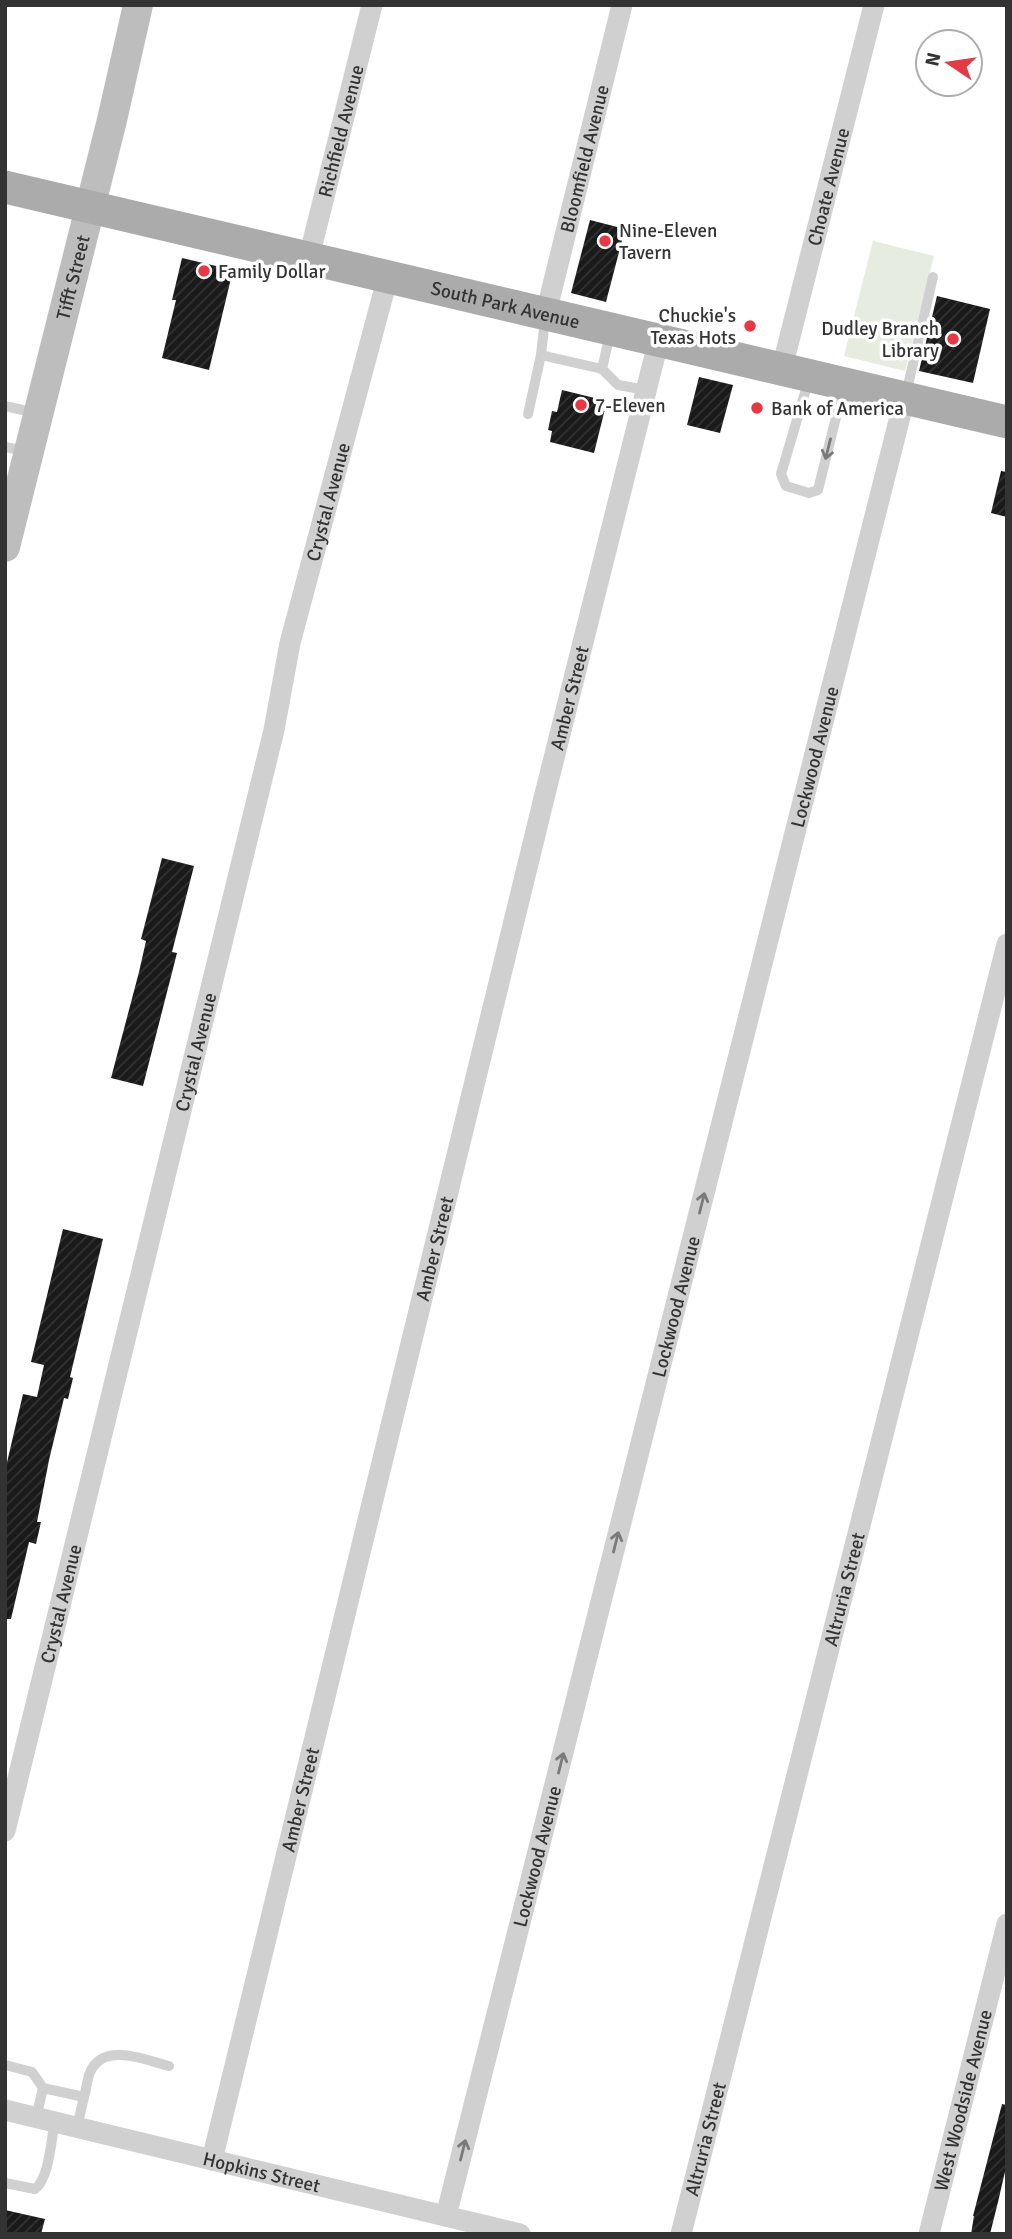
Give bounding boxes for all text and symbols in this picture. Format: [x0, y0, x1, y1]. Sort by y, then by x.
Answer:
north arrow [914, 28, 984, 98]
text: N [920, 50, 947, 69]
street label: Richfield Avenue [313, 62, 370, 200]
street label: Bloomfield Avenue [555, 82, 615, 235]
street label: Choate Avenue [802, 125, 855, 248]
place label: Nine-Eleven Tavern [619, 219, 717, 265]
street label: Tifft Street [51, 232, 96, 322]
marker: Nine-Eleven Tavern [597, 233, 613, 249]
place label: Family Dollar [218, 260, 325, 284]
marker: Family Dollar [196, 263, 212, 279]
street label: South Park Avenue [428, 276, 582, 334]
place label: Chuckie's Texas Hots [650, 304, 736, 350]
place label: Dudley Branch Library [821, 317, 939, 363]
marker: Chuckie's Texas Hots [742, 318, 758, 334]
marker: Dudley Branch Library [945, 331, 961, 347]
place label: 7-Eleven [595, 394, 666, 418]
marker: 7-Eleven [573, 397, 589, 413]
place label: Bank of America [771, 397, 904, 421]
marker: Bank of America [749, 400, 765, 416]
one-way arrow [821, 437, 834, 460]
street label: Crystal Avenue [301, 440, 356, 564]
street label: Amber Street [545, 643, 595, 753]
street label: Lockwood Avenue [786, 684, 845, 830]
street label: Crystal Avenue [170, 990, 222, 1114]
one-way arrow [696, 1192, 709, 1215]
street label: Amber Street [411, 1194, 460, 1304]
street label: Lockwood Avenue [647, 1234, 706, 1380]
street label: Altruria Street [819, 1530, 871, 1649]
one-way arrow [610, 1531, 623, 1554]
street label: Crystal Avenue [35, 1542, 88, 1666]
street label: Amber Street [277, 1745, 325, 1855]
one-way arrow [555, 1752, 568, 1775]
street label: Lockwood Avenue [508, 1783, 567, 1930]
street label: West Woodside Avenue [929, 2007, 998, 2194]
street label: Altruria Street [680, 2079, 732, 2199]
one-way arrow [457, 2139, 470, 2162]
street label: Hopkins Street [200, 2147, 323, 2199]

